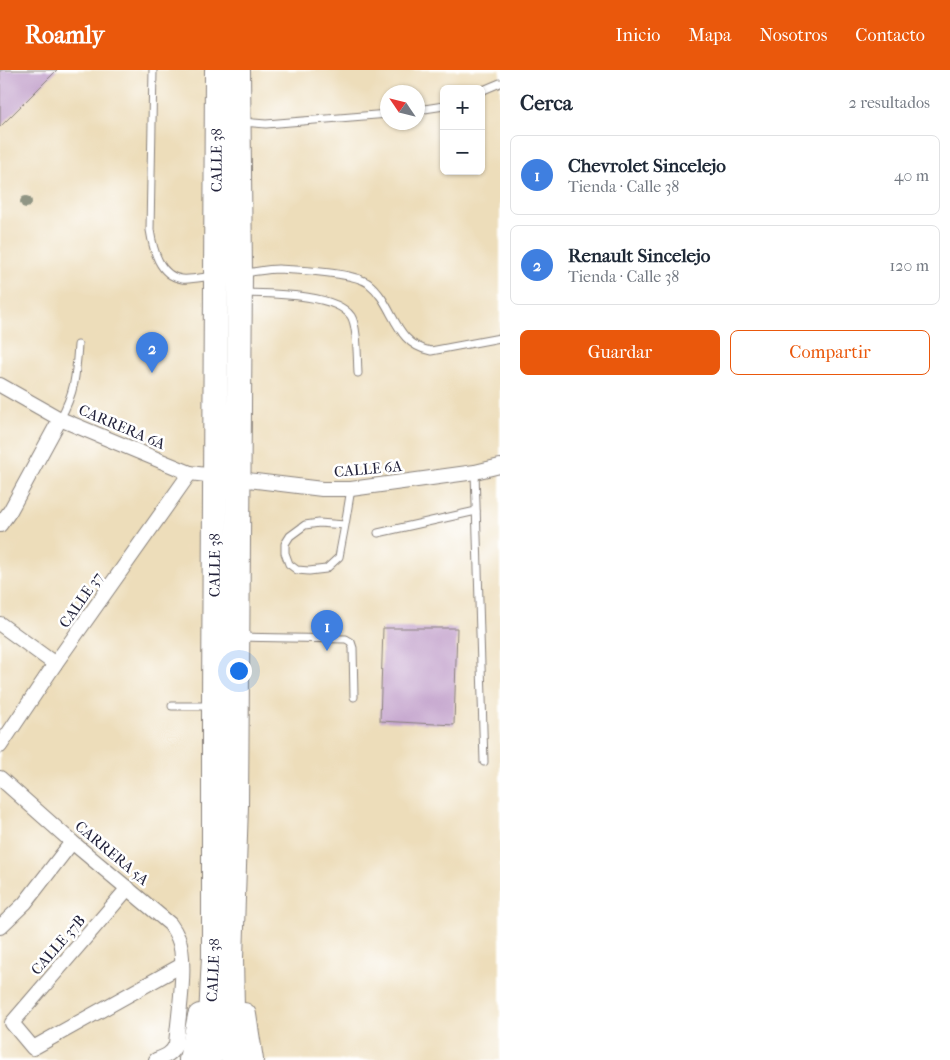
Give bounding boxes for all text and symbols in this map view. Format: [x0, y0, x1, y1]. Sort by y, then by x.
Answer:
text: Roamly [25, 21, 104, 49]
text: Inicio [616, 25, 661, 46]
text: Mapa [689, 25, 731, 46]
text: Nosotros [759, 25, 827, 46]
text: Contacto [855, 25, 925, 46]
north arrow [380, 85, 425, 130]
map controls [440, 85, 485, 175]
button: + [440, 85, 485, 130]
text: Cerca [520, 91, 572, 115]
text: 2 resultados [849, 93, 930, 112]
street label: CALLE 38 [207, 128, 226, 192]
button: − [440, 130, 485, 175]
text: Chevrolet Sincelejo [568, 155, 726, 177]
text: 1 [534, 166, 540, 185]
text: 40 m [894, 166, 929, 185]
text: Tienda · Calle 38 [568, 177, 679, 196]
text: Renault Sincelejo [568, 245, 710, 267]
text: 2 [533, 256, 541, 275]
text: 120 m [890, 256, 929, 275]
text: Tienda · Calle 38 [568, 267, 679, 286]
button: Guardar [520, 330, 720, 375]
button: Compartir [730, 330, 930, 375]
pin: 2 [136, 332, 168, 373]
street label: CARRERA 6A [76, 401, 168, 453]
street label: CALLE 6A [333, 457, 403, 481]
street label: CALLE 38 [206, 533, 224, 597]
street label: CALLE 37 [55, 569, 107, 631]
pin: 1 [311, 610, 343, 651]
your location [226, 658, 252, 684]
street label: CARRERA 5A [71, 817, 153, 889]
street label: CALLE 37B [27, 911, 89, 979]
street label: CALLE 38 [203, 938, 223, 1002]

